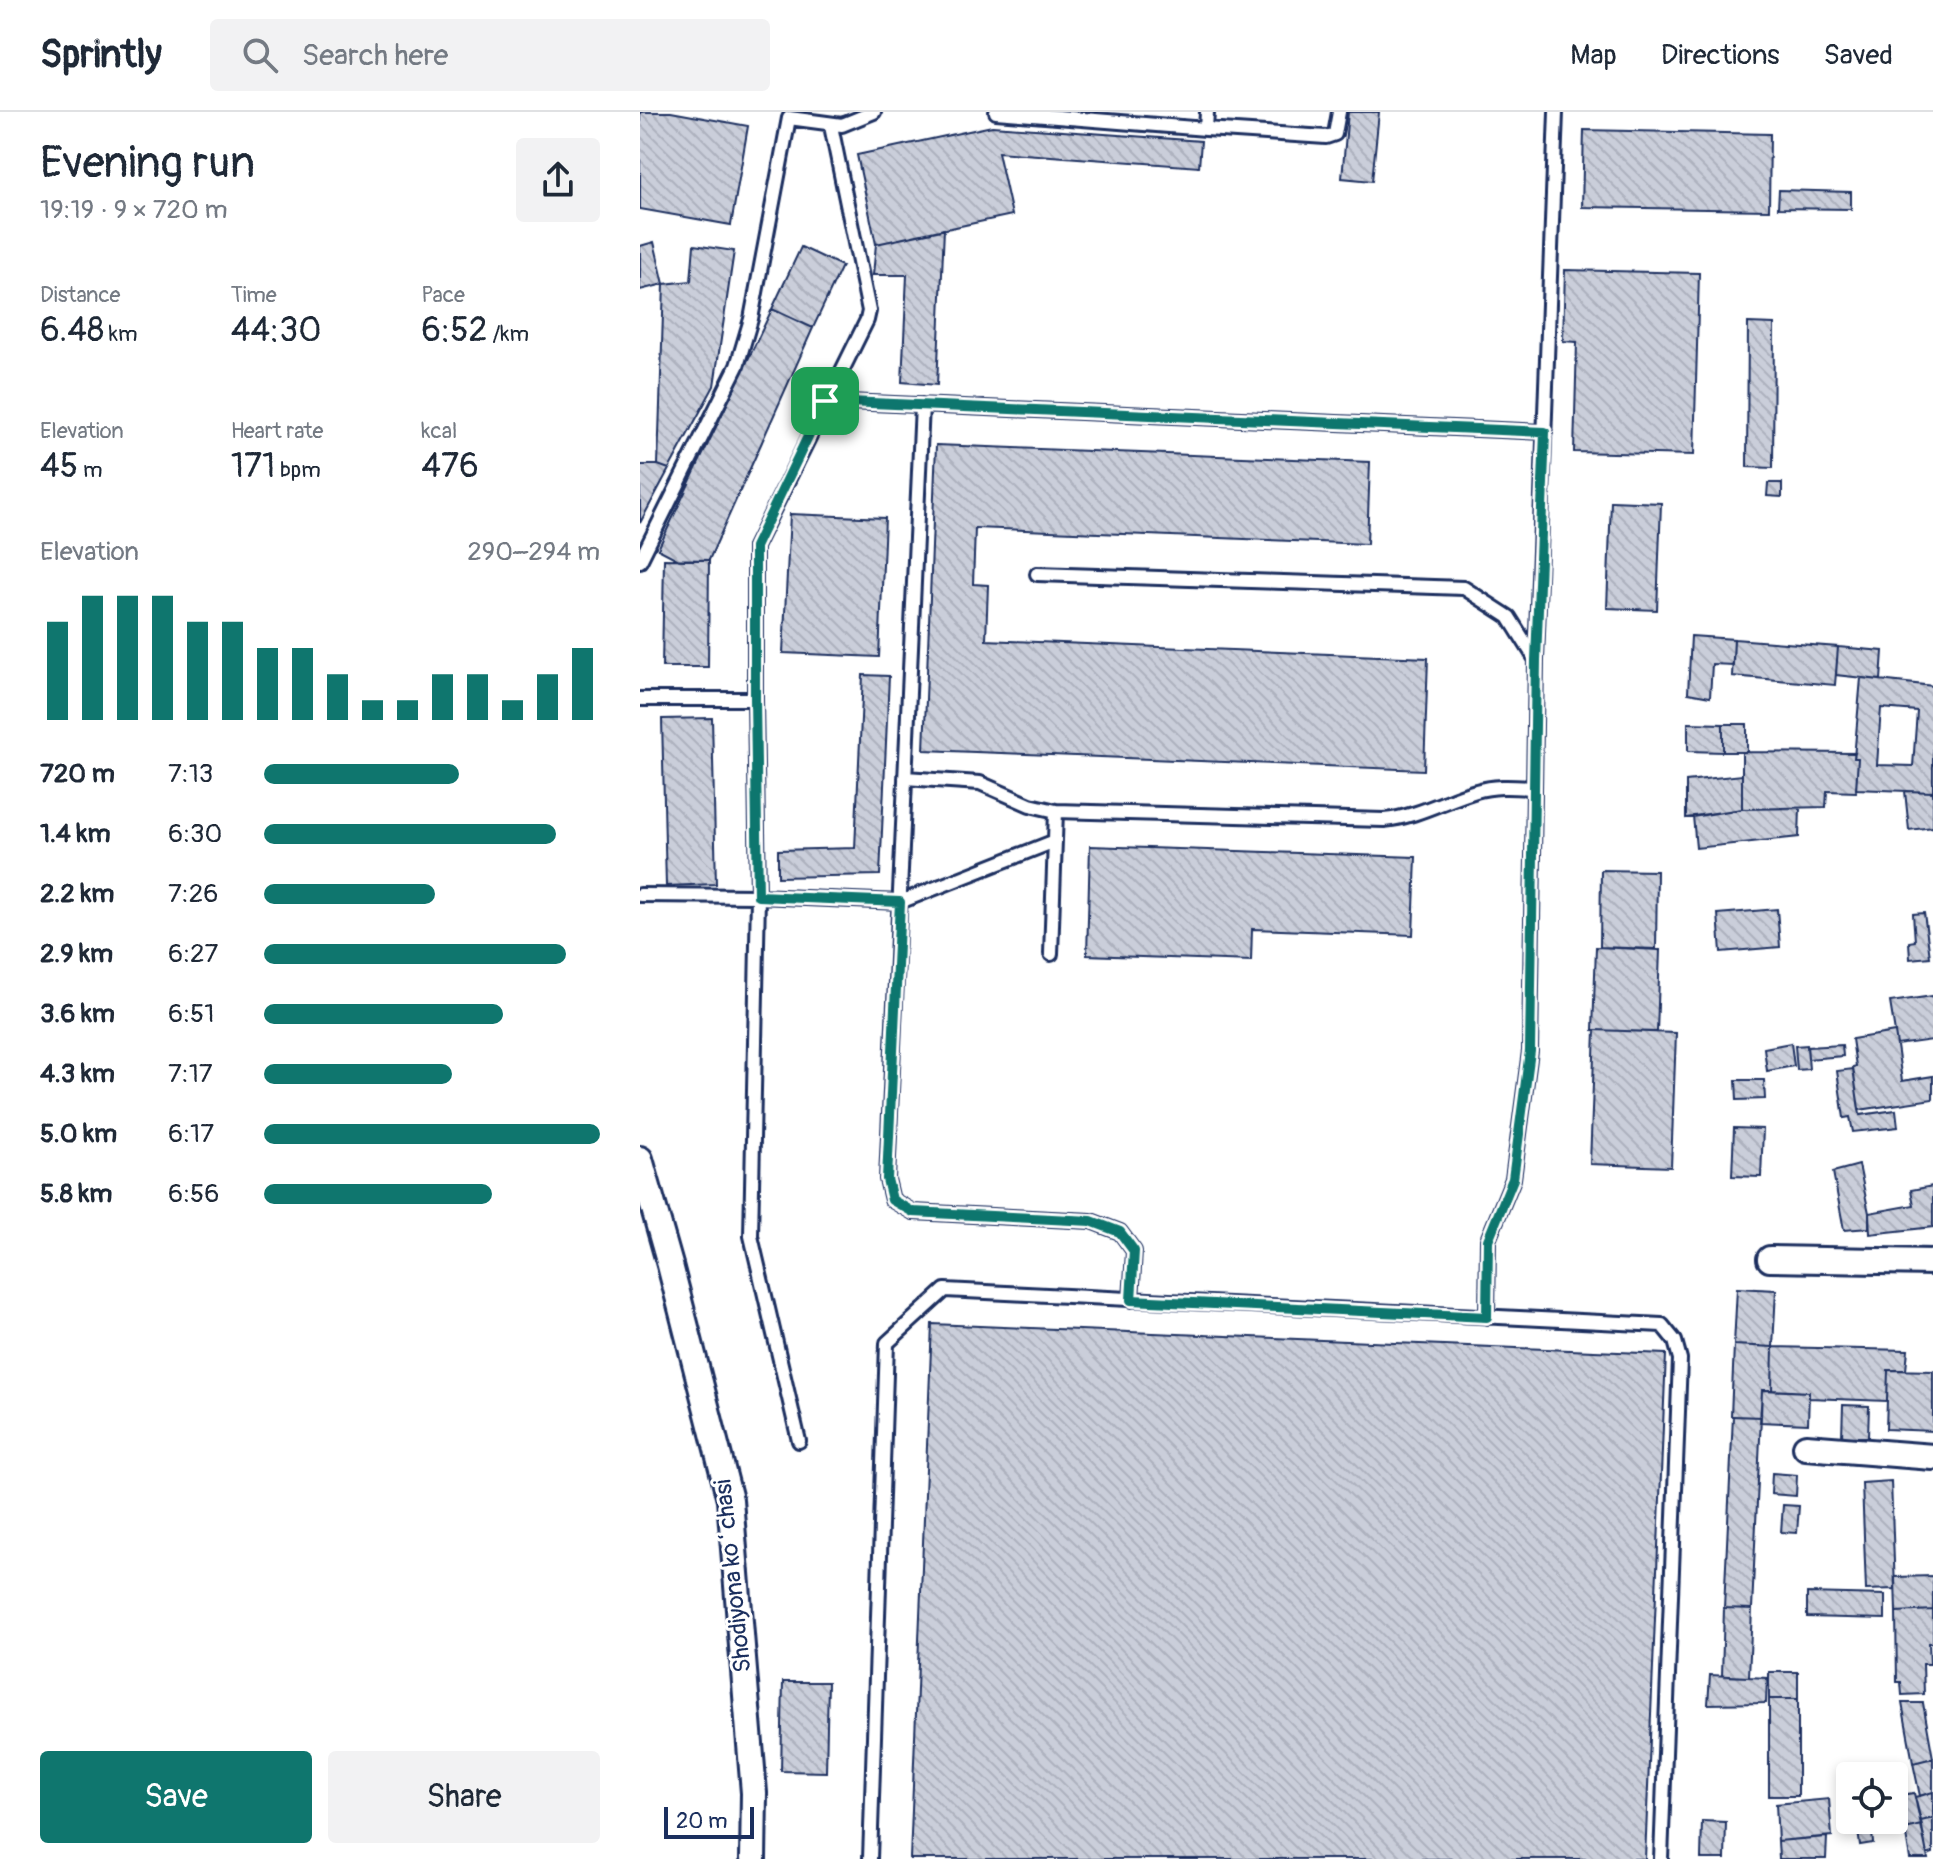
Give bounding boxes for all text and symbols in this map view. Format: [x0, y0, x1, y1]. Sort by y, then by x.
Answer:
search box [210, 19, 770, 91]
text: Sprintly [40, 31, 162, 79]
icon: search [238, 33, 282, 77]
text: Search here [302, 37, 448, 74]
text: Map [1570, 38, 1617, 73]
text: Directions [1661, 38, 1780, 73]
text: Saved [1824, 38, 1893, 73]
text: Evening run [40, 136, 255, 191]
button: share [516, 138, 600, 222]
text: 19:19 · 9 × 720 m [40, 194, 228, 226]
text: Distance [40, 281, 120, 309]
text: Time [231, 281, 277, 309]
text: Pace [421, 281, 465, 309]
text: 6.48 [40, 309, 104, 352]
text: 44:30 [231, 309, 321, 352]
text: 6:52 [421, 309, 488, 352]
text: km [104, 320, 138, 348]
text: /km [488, 320, 529, 348]
pin [791, 367, 859, 435]
icon: arrive [803, 379, 847, 423]
text: Elevation [40, 417, 124, 445]
text: Heart rate [231, 417, 323, 445]
text: kcal [421, 417, 457, 445]
text: 45 [40, 445, 78, 488]
text: 171 [231, 445, 275, 488]
text: 476 [421, 445, 479, 488]
text: m [78, 456, 102, 484]
text: bpm [275, 456, 321, 484]
text: Elevation [40, 536, 139, 568]
text: 290–294 m [467, 536, 600, 568]
text: 720 m [40, 758, 115, 790]
text: 7:13 [168, 758, 213, 790]
text: 1.4 km [40, 818, 111, 850]
text: 6:30 [168, 818, 222, 850]
text: 2.2 km [40, 878, 114, 910]
text: 7:26 [168, 878, 218, 910]
text: 2.9 km [40, 938, 113, 970]
text: 6:27 [168, 938, 218, 970]
text: 3.6 km [40, 998, 115, 1030]
text: 6:51 [168, 998, 214, 1030]
text: 4.3 km [40, 1058, 115, 1090]
text: 7:17 [168, 1058, 213, 1090]
text: 5.0 km [40, 1118, 117, 1150]
text: 6:17 [168, 1118, 214, 1150]
text: 5.8 km [40, 1178, 112, 1210]
text: 6:56 [168, 1178, 219, 1210]
street label: Shodiyona koʻchasi [708, 1478, 758, 1674]
button: Save [40, 1751, 312, 1843]
button: Share [328, 1751, 600, 1843]
map controls [1836, 1762, 1908, 1834]
button: locate [1836, 1762, 1908, 1834]
scale bar [664, 1803, 754, 1839]
text: 20 m [676, 1807, 728, 1835]

